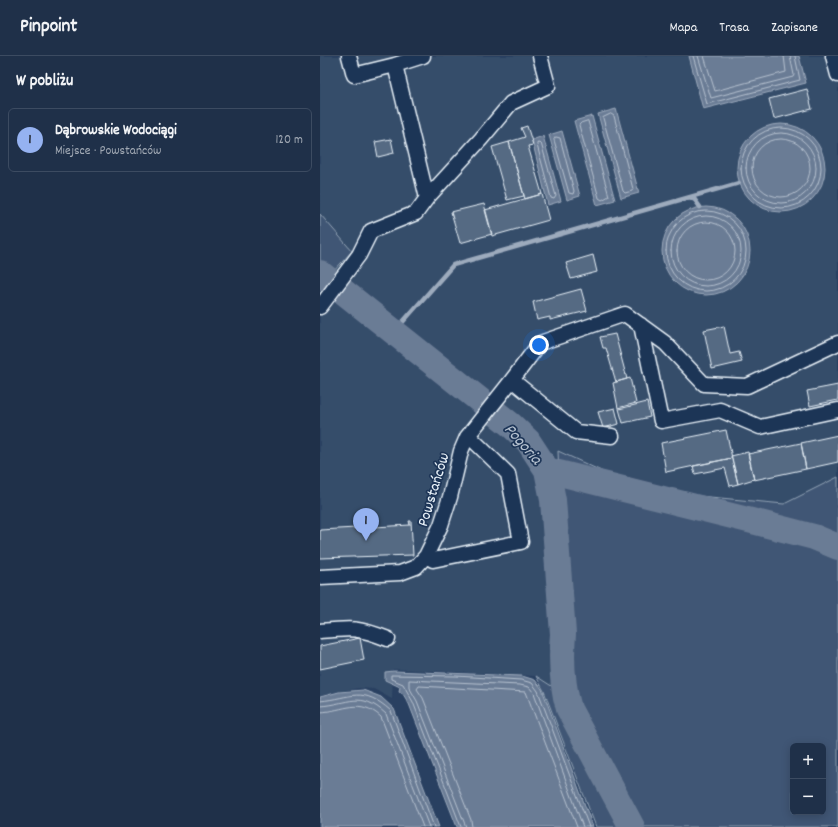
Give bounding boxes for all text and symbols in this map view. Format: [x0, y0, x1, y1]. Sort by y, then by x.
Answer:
text: Pinpoint [20, 14, 77, 41]
text: Mapa [670, 18, 697, 38]
text: Trasa [719, 18, 749, 38]
text: Zapisane [771, 18, 818, 38]
text: W pobliżu [16, 70, 73, 94]
text: Dąbrowskie Wodociągi [55, 120, 177, 142]
text: 1 [29, 131, 31, 150]
text: 120 m [275, 131, 303, 150]
text: Miejsce · Powstańców [55, 142, 161, 161]
your location [529, 335, 549, 355]
water label: Pogoria [497, 419, 547, 472]
street label: Powstańców [412, 450, 457, 529]
pin: 1 [353, 508, 379, 541]
map controls [790, 743, 826, 815]
button: + [790, 743, 826, 779]
button: − [790, 779, 826, 815]

